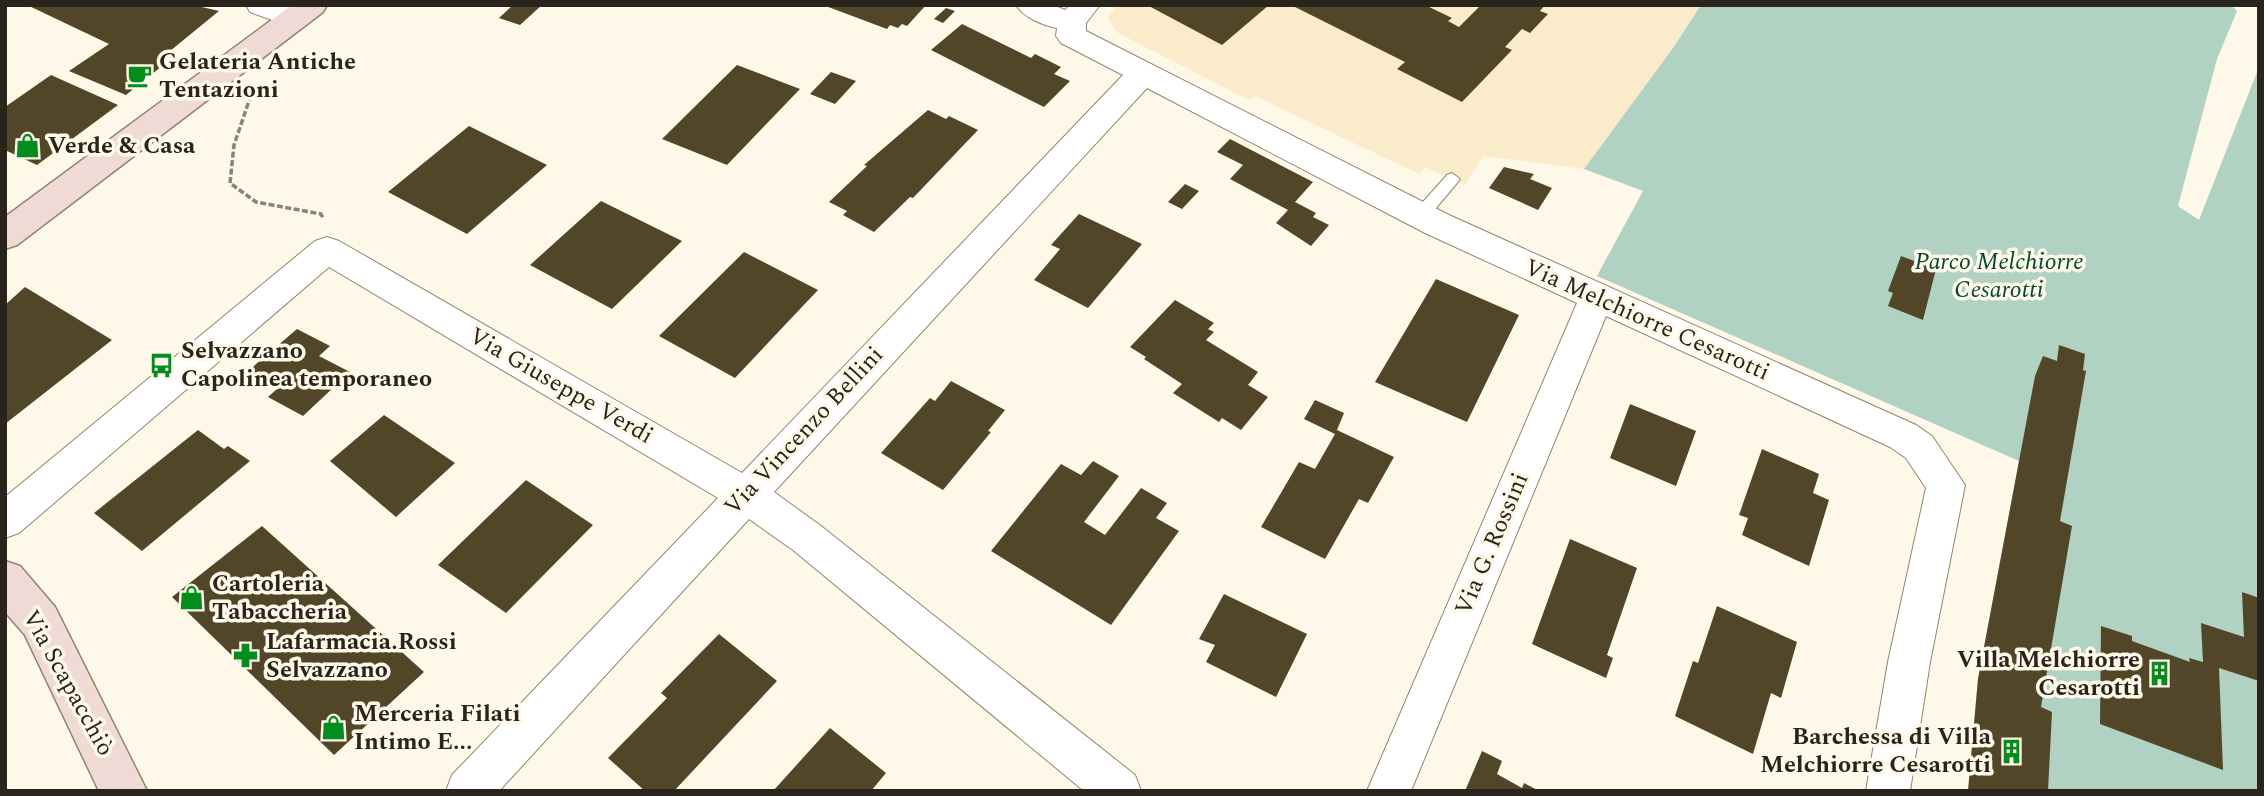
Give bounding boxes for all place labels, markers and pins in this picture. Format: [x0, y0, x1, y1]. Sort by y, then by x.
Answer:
place label: Gelateria Antiche Tentazioni [159, 44, 356, 108]
cafe icon: Gelateria Antiche Tentazioni [125, 62, 153, 90]
place label: Verde & Casa [48, 128, 196, 164]
shop icon: Verde & Casa [14, 132, 42, 160]
place label: Selvazzano Capolinea temporaneo [181, 333, 432, 397]
bus stop icon: Selvazzano Capolinea temporaneo [147, 351, 175, 379]
place label: Cartoleria Tabaccheria [212, 566, 348, 630]
shop icon: Cartoleria Tabaccheria [178, 584, 206, 612]
place label: Lafarmacia.Rossi Selvazzano [266, 624, 457, 688]
pharmacy icon: Lafarmacia.Rossi Selvazzano [232, 642, 260, 670]
place label: Villa Melchiorre Cesarotti [1957, 642, 2140, 706]
building icon: Villa Melchiorre Cesarotti [2146, 660, 2174, 688]
place label: Merceria Filati Intimo E... [354, 696, 520, 760]
shop icon: Merceria Filati Intimo E... [320, 714, 348, 742]
place label: Barchessa di Villa Melchiorre Cesarotti [1760, 719, 1992, 783]
building icon: Barchessa di Villa Melchiorre Cesarotti [1997, 737, 2025, 765]

